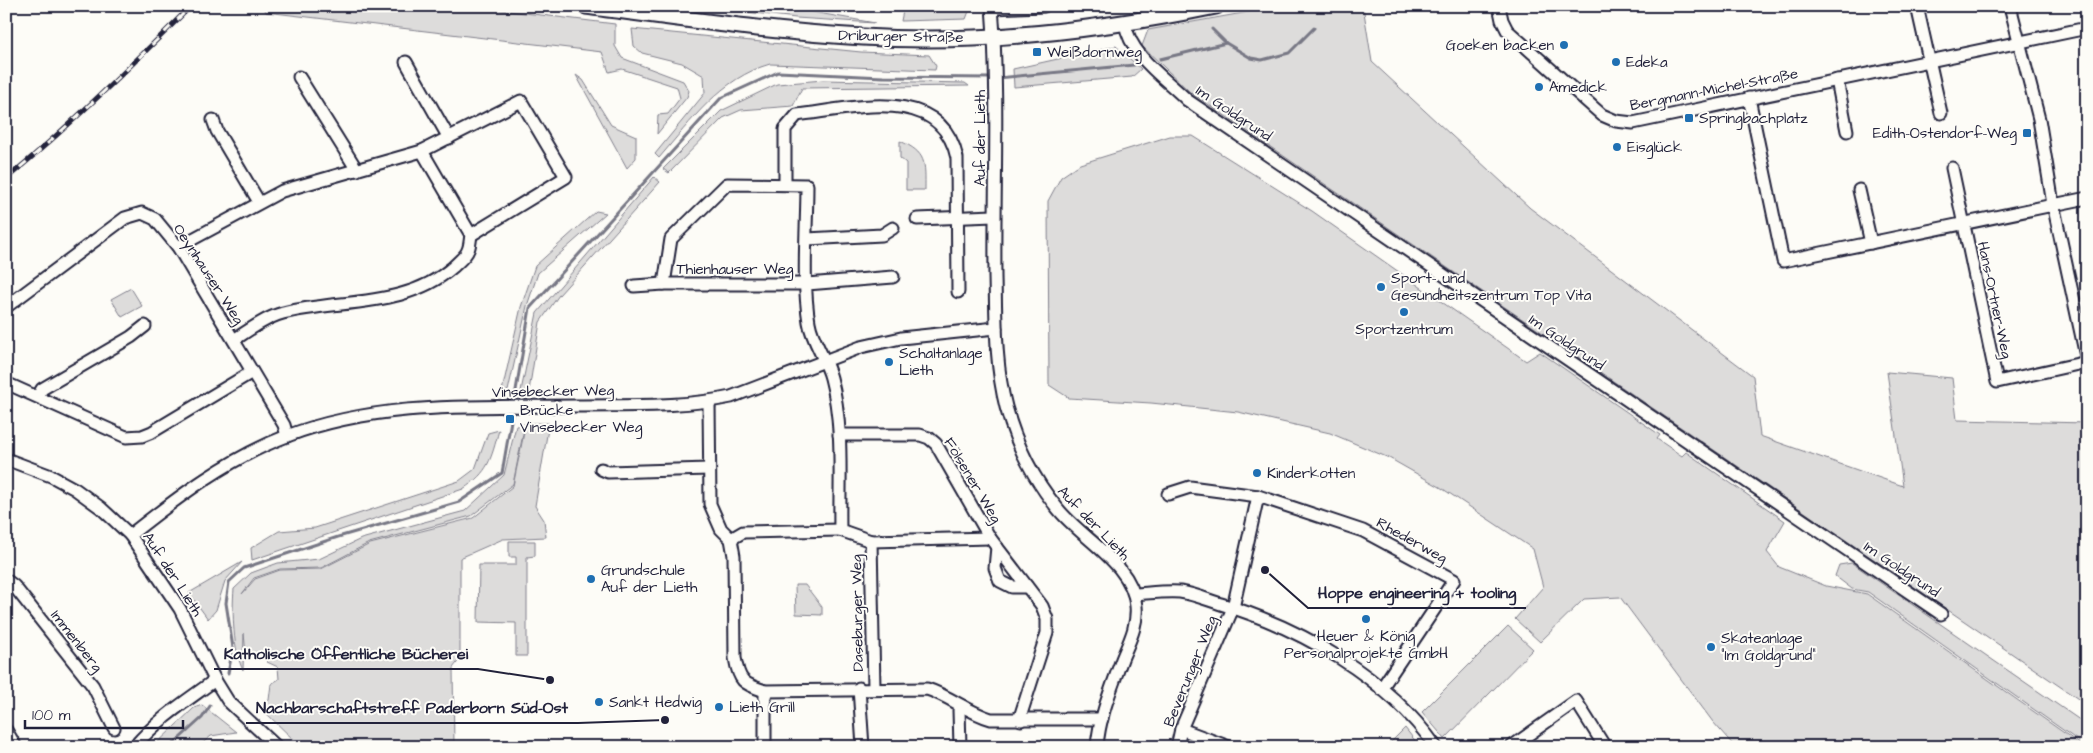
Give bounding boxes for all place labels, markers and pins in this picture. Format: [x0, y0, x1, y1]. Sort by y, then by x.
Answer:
place label: Goeken backen [1446, 35, 1554, 56]
marker: Goeken backen [1558, 39, 1570, 51]
place label: Weißdornweg [1047, 42, 1142, 64]
marker: Weißdornweg [1031, 46, 1043, 58]
place label: Edeka [1626, 52, 1668, 73]
marker: Edeka [1610, 56, 1622, 68]
place label: Amedick [1549, 77, 1607, 98]
marker: Amedick [1533, 81, 1545, 93]
place label: Springbachplatz [1699, 108, 1808, 130]
marker: Springbachplatz [1683, 112, 1695, 124]
place label: Edith-Ostendorf-Weg [1873, 123, 2017, 145]
marker: Edith-Ostendorf-Weg [2021, 127, 2033, 139]
place label: Eisglück [1627, 137, 1682, 159]
marker: Eisglück [1611, 141, 1623, 153]
place label: Sport- und Gesundheitszentrum Top Vita [1391, 268, 1592, 306]
marker: Sport- und Gesundheitszentrum Top Vita [1375, 281, 1387, 293]
marker: Sportzentrum [1398, 306, 1410, 318]
place label: Sportzentrum [1355, 319, 1453, 340]
place label: Schaltanlage Lieth [899, 343, 983, 381]
marker: Schaltanlage Lieth [883, 356, 895, 368]
place label: Brücke Vinsebecker Weg [520, 400, 643, 439]
marker: Brücke Vinsebecker Weg [504, 413, 516, 425]
place label: Kinderkotten [1267, 463, 1356, 484]
marker: Kinderkotten [1251, 467, 1263, 479]
place label: Grundschule Auf der Lieth [601, 560, 698, 598]
marker: Grundschule Auf der Lieth [585, 573, 597, 585]
callout: Hoppe engineering + tooling [1308, 577, 1526, 608]
marker: Heuer & König Personalprojekte GmbH [1360, 613, 1372, 625]
place label: Heuer & König Personalprojekte GmbH [1284, 626, 1448, 664]
place label: Skateanlage "Im Goldgrund" [1721, 628, 1816, 667]
callout: Katholische Öffentliche Bücherei [214, 638, 478, 669]
marker: Skateanlage "Im Goldgrund" [1705, 641, 1717, 653]
callout: Nachbarschaftstreff Paderborn Süd-Ost [246, 692, 578, 723]
place label: Sankt Hedwig [609, 692, 702, 714]
marker: Sankt Hedwig [593, 696, 605, 708]
place label: Lieth Grill [729, 697, 795, 718]
marker: Lieth Grill [713, 701, 725, 713]

